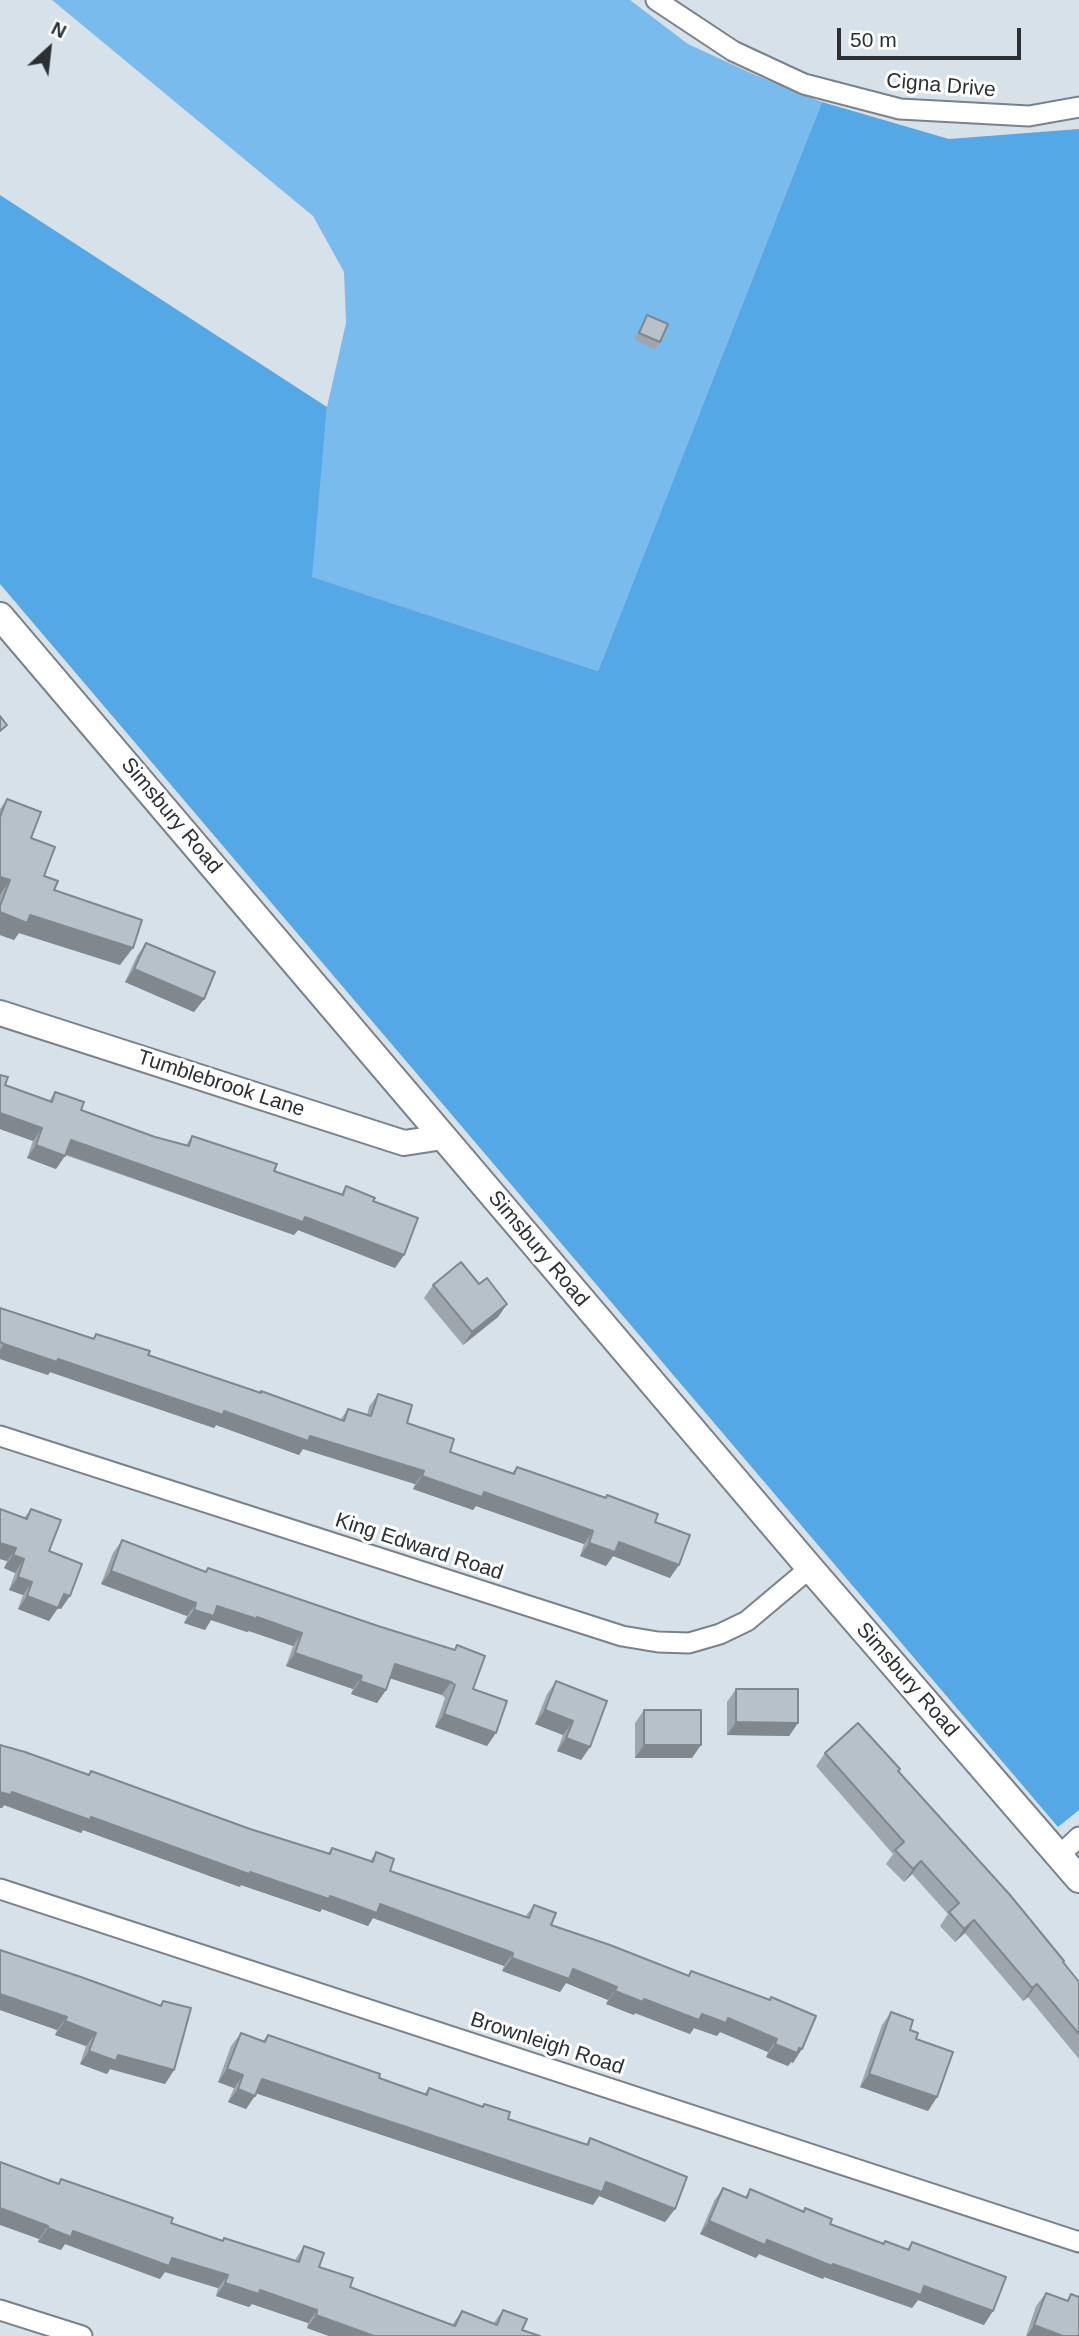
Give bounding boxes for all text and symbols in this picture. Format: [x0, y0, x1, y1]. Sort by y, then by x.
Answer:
north arrow [14, 14, 84, 84]
scale bar [841, 14, 1025, 58]
text: N [48, 17, 70, 42]
text: 50 m [850, 28, 897, 51]
street label: Cigna Drive [885, 69, 997, 103]
street label: Simsbury Road [115, 753, 227, 879]
street label: Tumblebrook Lane [134, 1045, 308, 1123]
street label: Simsbury Road [482, 1186, 594, 1312]
street label: King Edward Road [332, 1508, 506, 1586]
street label: Simsbury Road [850, 1618, 964, 1742]
street label: Brownleigh Road [467, 2007, 627, 2081]

